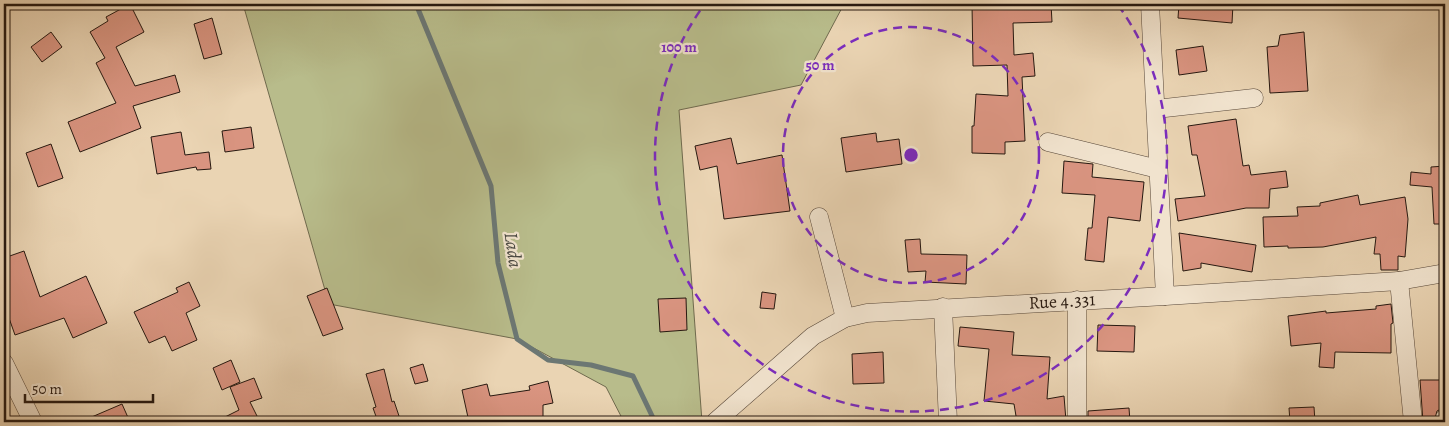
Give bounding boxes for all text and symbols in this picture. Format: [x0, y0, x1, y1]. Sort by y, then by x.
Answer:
text: 100 m [661, 37, 697, 57]
text: 50 m [805, 55, 835, 75]
centre of rings [902, 146, 920, 164]
water label: Lada [498, 231, 528, 270]
street label: Rue 4.331 [1028, 287, 1096, 315]
scale bar [25, 371, 152, 403]
text: 50 m [32, 379, 62, 399]

